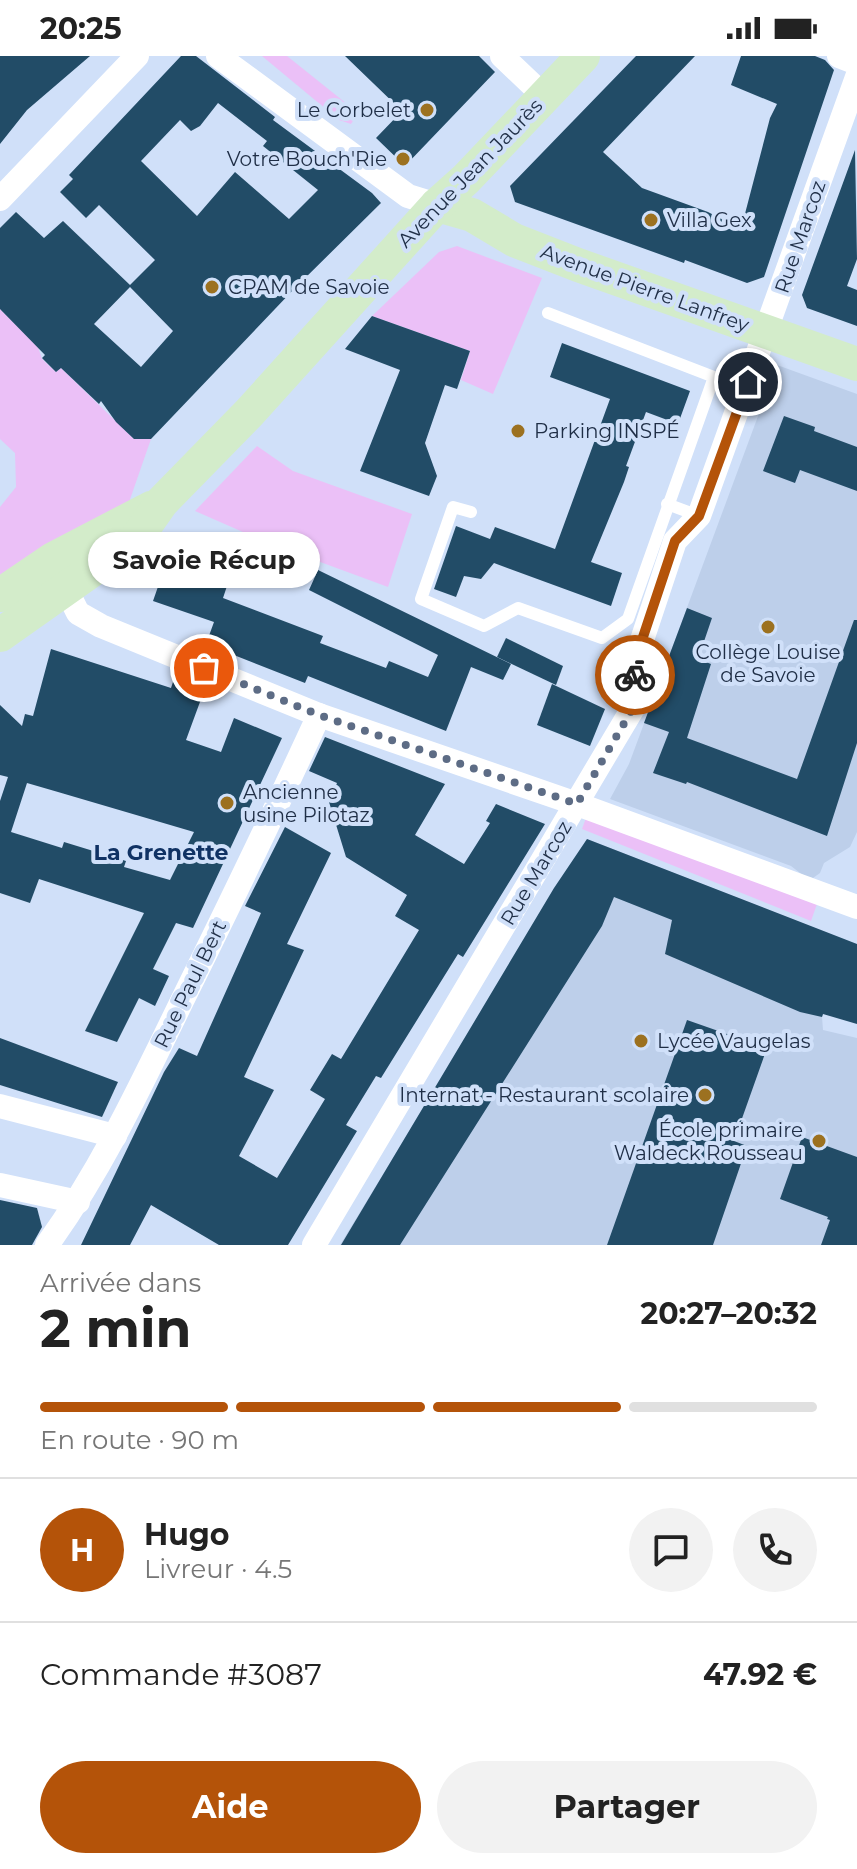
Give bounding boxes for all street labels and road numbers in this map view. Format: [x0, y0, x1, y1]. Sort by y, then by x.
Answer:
street label: Avenue Jean Jaurès [393, 93, 548, 253]
street label: Rue Marcoz [770, 178, 830, 296]
street label: Avenue Pierre Lanfrey [538, 239, 753, 337]
street label: Rue Marcoz [495, 816, 577, 930]
street label: Rue Paul Bert [149, 916, 231, 1052]

